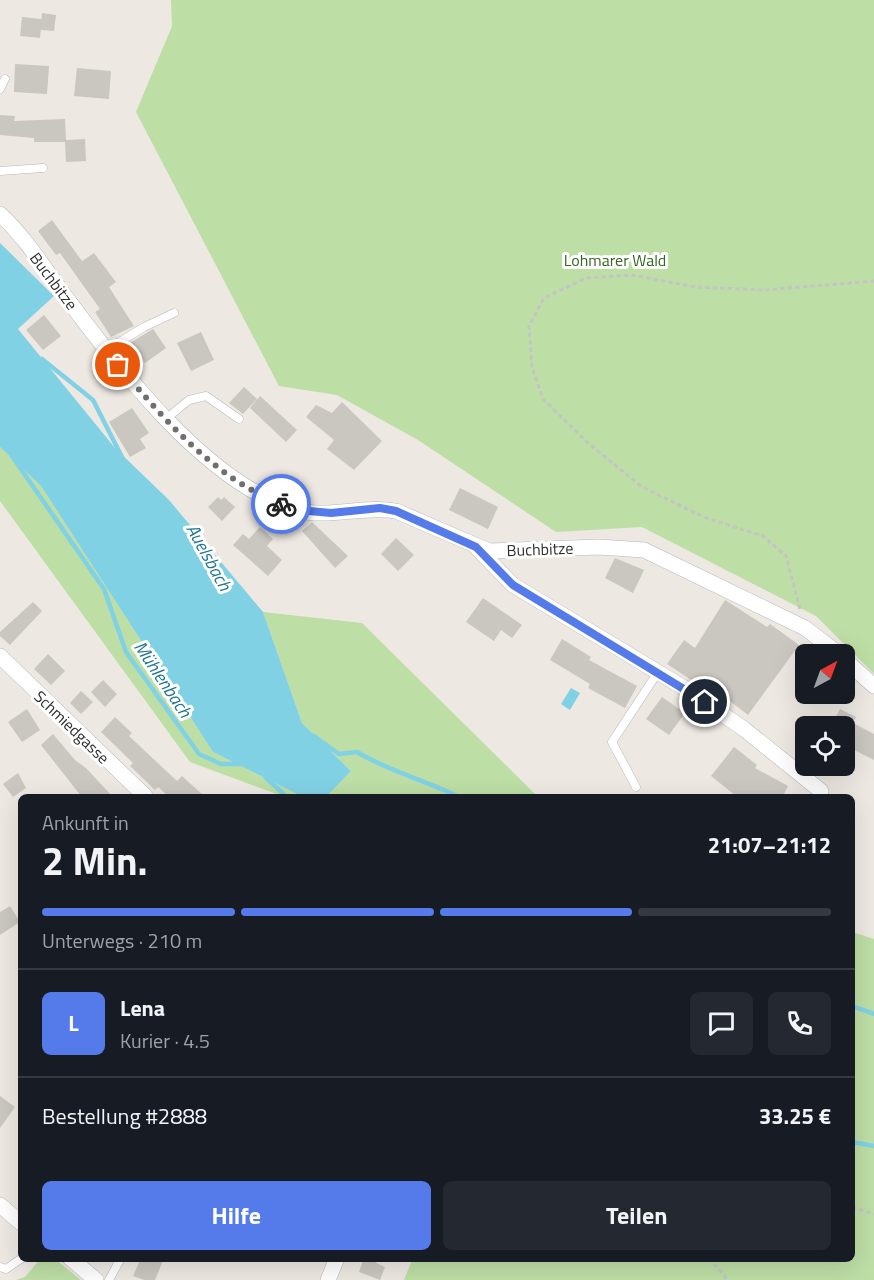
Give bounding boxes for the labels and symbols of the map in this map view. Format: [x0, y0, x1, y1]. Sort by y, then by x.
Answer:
street label: Buchbitze [24, 247, 84, 315]
park label: Lohmarer Wald [564, 248, 666, 272]
pin [92, 339, 143, 390]
courier [251, 474, 311, 534]
water label: Auelsbach [180, 519, 239, 596]
street label: Buchbitze [506, 536, 574, 562]
water label: Mühlenbach [127, 635, 199, 724]
north arrow [795, 644, 855, 704]
pin [679, 676, 730, 727]
street label: Schmiedgasse [29, 685, 115, 769]

